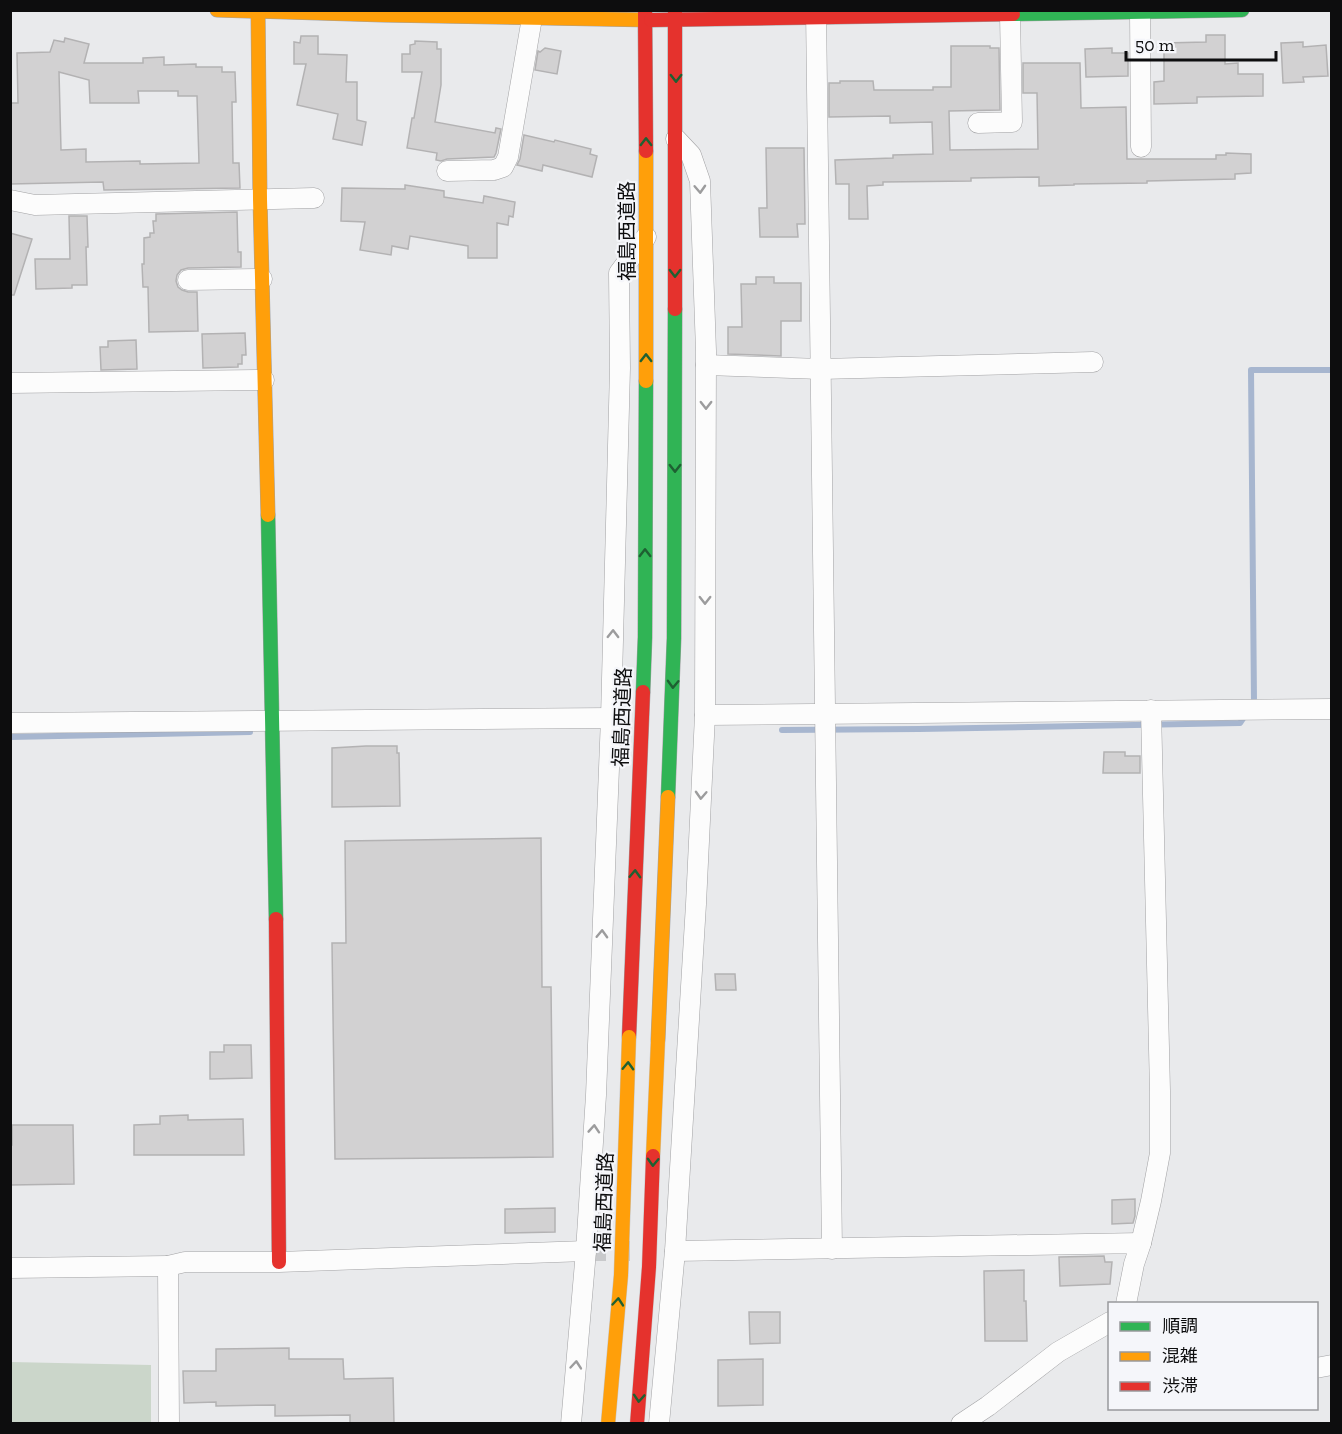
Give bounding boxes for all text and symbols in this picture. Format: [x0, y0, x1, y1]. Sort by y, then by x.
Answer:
scale bar [1126, 24, 1276, 62]
text: 50 m [1135, 34, 1175, 56]
one-way arrow [670, 73, 682, 82]
one-way arrow [640, 138, 652, 147]
street label: 福島西道路 [615, 181, 639, 281]
one-way arrow [694, 185, 707, 194]
one-way arrow [669, 268, 681, 277]
one-way arrow [640, 354, 652, 363]
one-way arrow [700, 401, 712, 410]
one-way arrow [669, 463, 681, 472]
one-way arrow [639, 549, 651, 558]
one-way arrow [699, 596, 711, 605]
one-way arrow [607, 630, 620, 639]
street label: 福島西道路 [608, 667, 636, 767]
one-way arrow [666, 679, 679, 688]
one-way arrow [695, 791, 708, 800]
one-way arrow [629, 870, 642, 879]
one-way arrow [596, 930, 609, 939]
one-way arrow [621, 1061, 634, 1070]
one-way arrow [588, 1124, 601, 1133]
street label: 福島西道路 [590, 1152, 618, 1252]
one-way arrow [647, 1157, 660, 1166]
one-way arrow [611, 1298, 624, 1307]
legend [1108, 1302, 1318, 1410]
text: 順調 [1162, 1315, 1198, 1337]
text: 混雑 [1162, 1345, 1198, 1367]
one-way arrow [569, 1361, 582, 1370]
text: 渋滞 [1162, 1375, 1198, 1397]
one-way arrow [633, 1394, 646, 1403]

